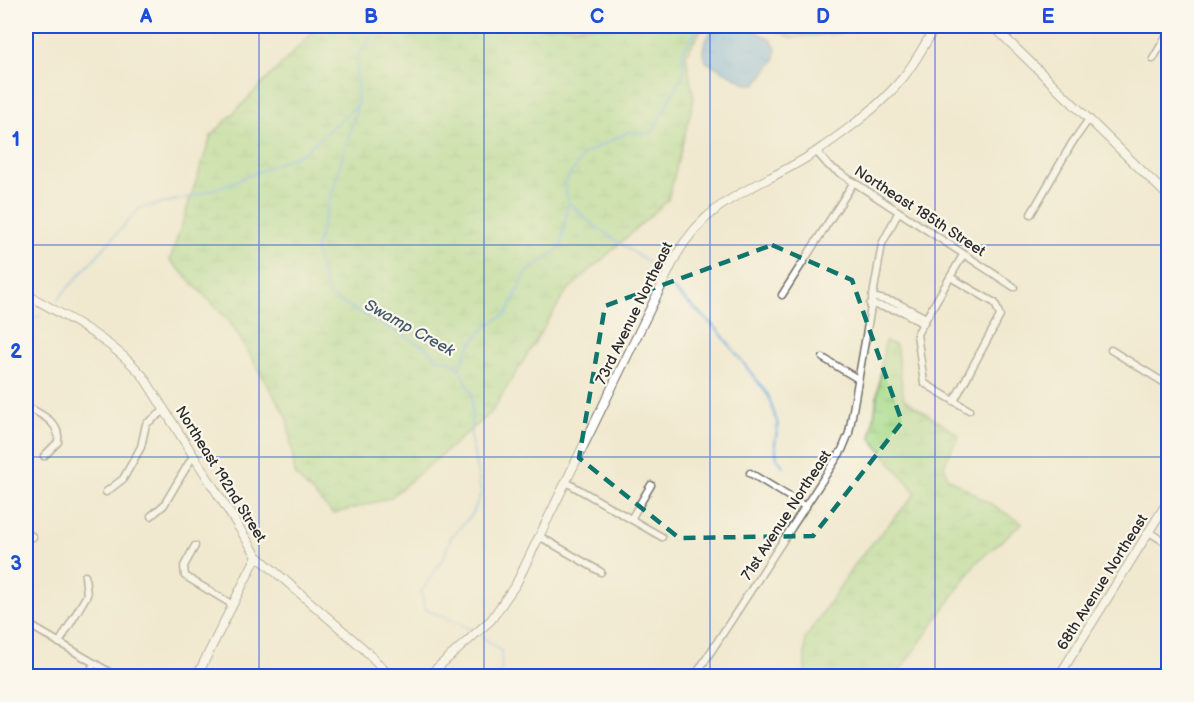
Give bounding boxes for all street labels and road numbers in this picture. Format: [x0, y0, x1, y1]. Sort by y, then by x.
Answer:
street label: Northeast 185th Street [851, 162, 989, 261]
street label: 73rd Avenue Northeast [592, 238, 677, 388]
street label: Northeast 192nd Street [171, 403, 270, 546]
street label: 71st Avenue Northeast [737, 446, 836, 584]
street label: 68th Avenue Northeast [1053, 510, 1152, 654]

